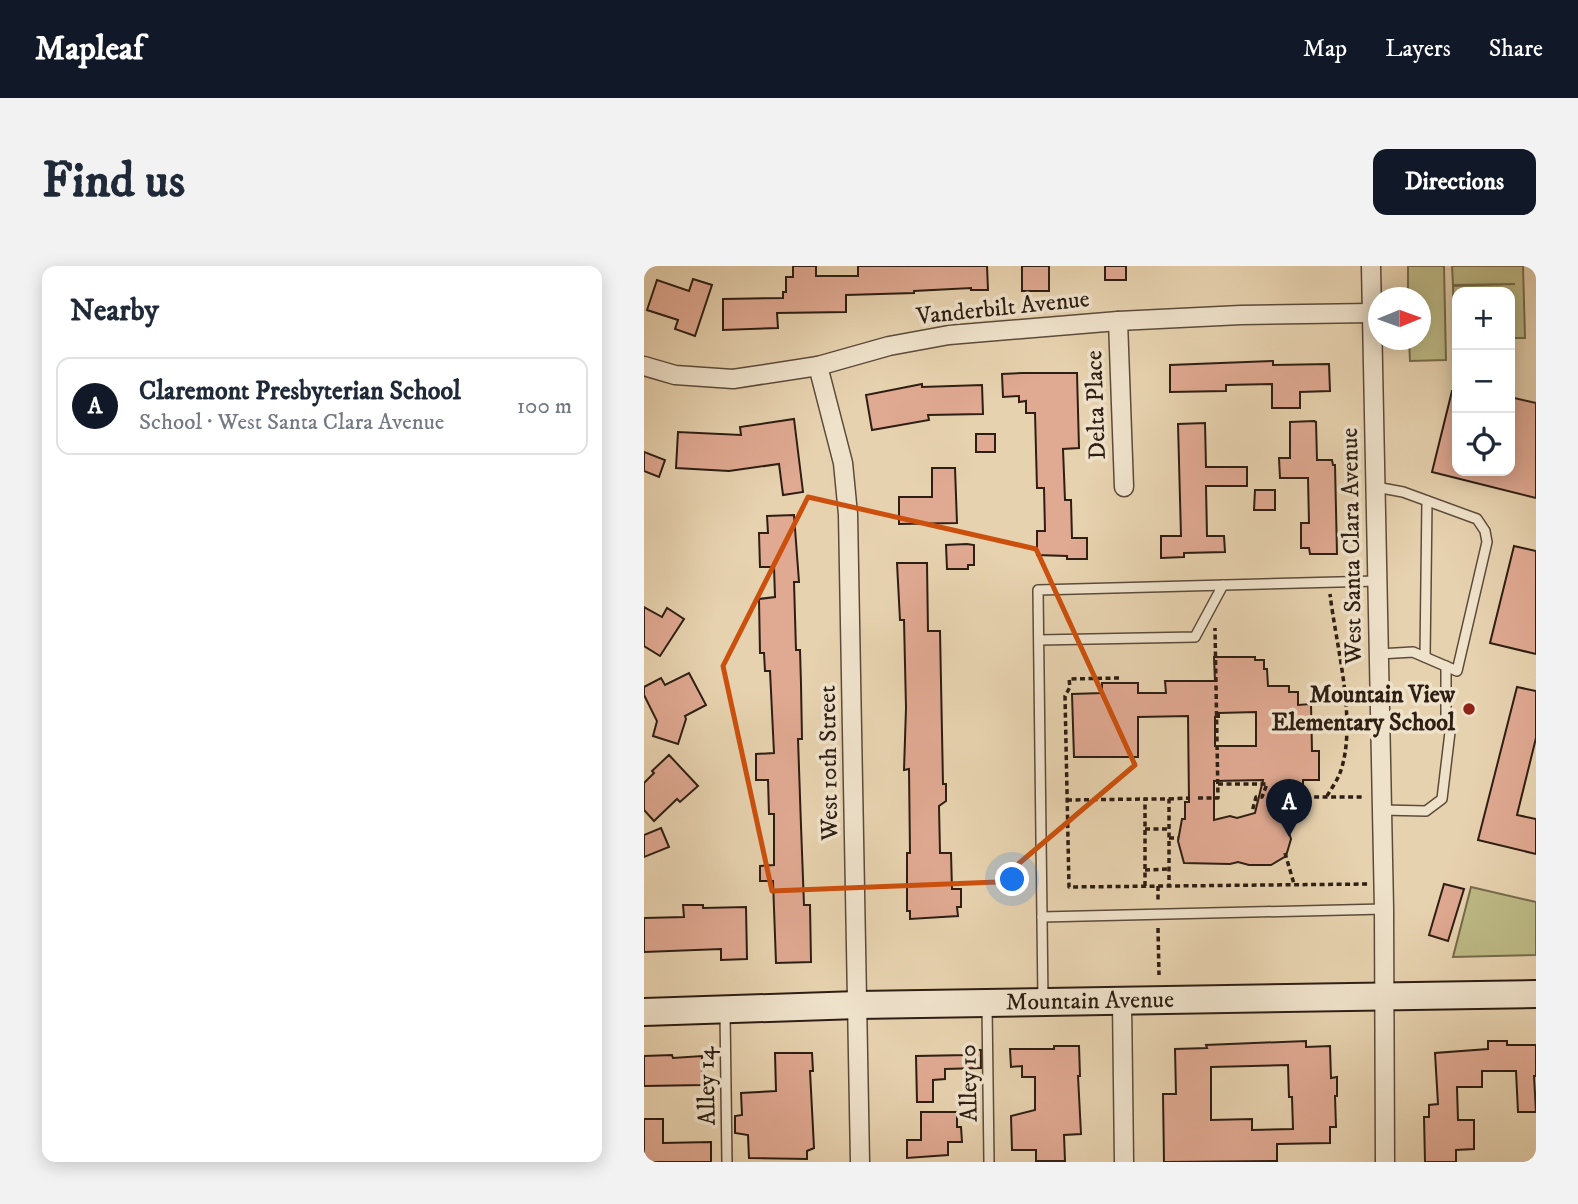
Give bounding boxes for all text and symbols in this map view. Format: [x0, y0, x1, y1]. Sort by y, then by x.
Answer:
text: Mapleaf [35, 29, 144, 70]
text: Map [1303, 34, 1347, 64]
text: Layers [1385, 34, 1451, 64]
text: Share [1489, 34, 1543, 64]
button: Directions [1373, 149, 1536, 215]
text: Find us [42, 151, 185, 213]
street label: Vanderbilt Avenue [914, 284, 1091, 332]
north arrow [1368, 287, 1431, 350]
map controls [1452, 287, 1515, 476]
button: + [1452, 287, 1515, 350]
text: Nearby [70, 293, 159, 330]
street label: Delta Place [1079, 350, 1113, 460]
button: − [1452, 350, 1515, 413]
text: Claremont Presbyterian School [139, 375, 461, 408]
text: A [88, 392, 102, 421]
text: 100 m [517, 392, 572, 421]
text: School · West Santa Clara Avenue [139, 408, 444, 437]
button: locate [1452, 413, 1515, 476]
street label: West Santa Clara Avenue [1335, 427, 1369, 666]
place label: Mountain View Elementary School [1271, 680, 1456, 738]
street label: West 10th Street [813, 685, 845, 842]
marker: Mountain View Elementary School [1461, 701, 1477, 717]
pin: A [1266, 779, 1312, 837]
your location [995, 862, 1029, 896]
street label: Mountain Avenue [1005, 985, 1174, 1018]
street label: Alley 10 [953, 1044, 985, 1122]
street label: Alley 14 [691, 1045, 723, 1126]

